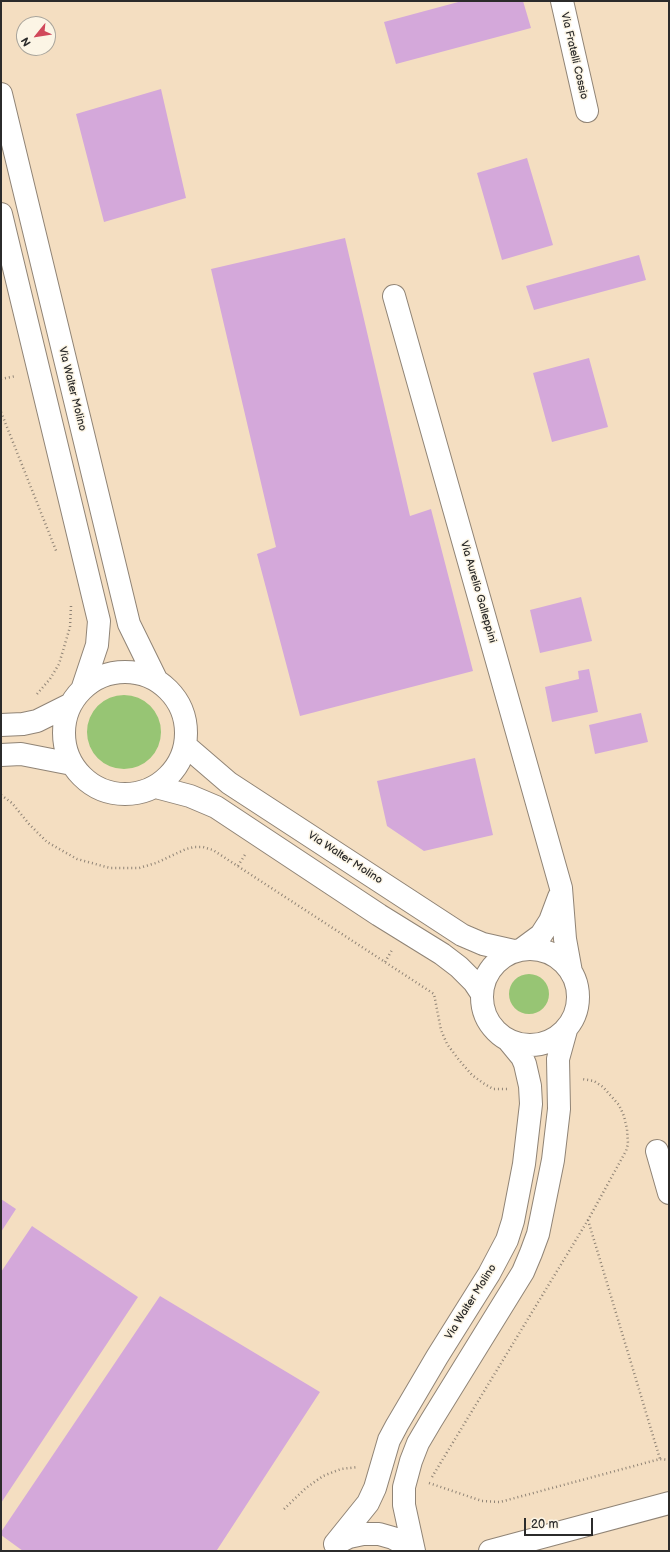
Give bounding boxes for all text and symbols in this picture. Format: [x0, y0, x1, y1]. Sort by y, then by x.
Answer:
street label: Via Fratelli Cossio [558, 11, 590, 101]
north arrow [16, 16, 56, 56]
text: N [18, 35, 34, 49]
street label: Via Walter Molino [55, 345, 89, 433]
street label: Via Aurelio Galleppini [457, 539, 499, 645]
street label: Via Walter Molino [305, 829, 385, 887]
street label: Via Walter Molino [443, 1262, 499, 1342]
scale bar [526, 1510, 595, 1536]
text: 20 m [531, 1517, 558, 1532]

